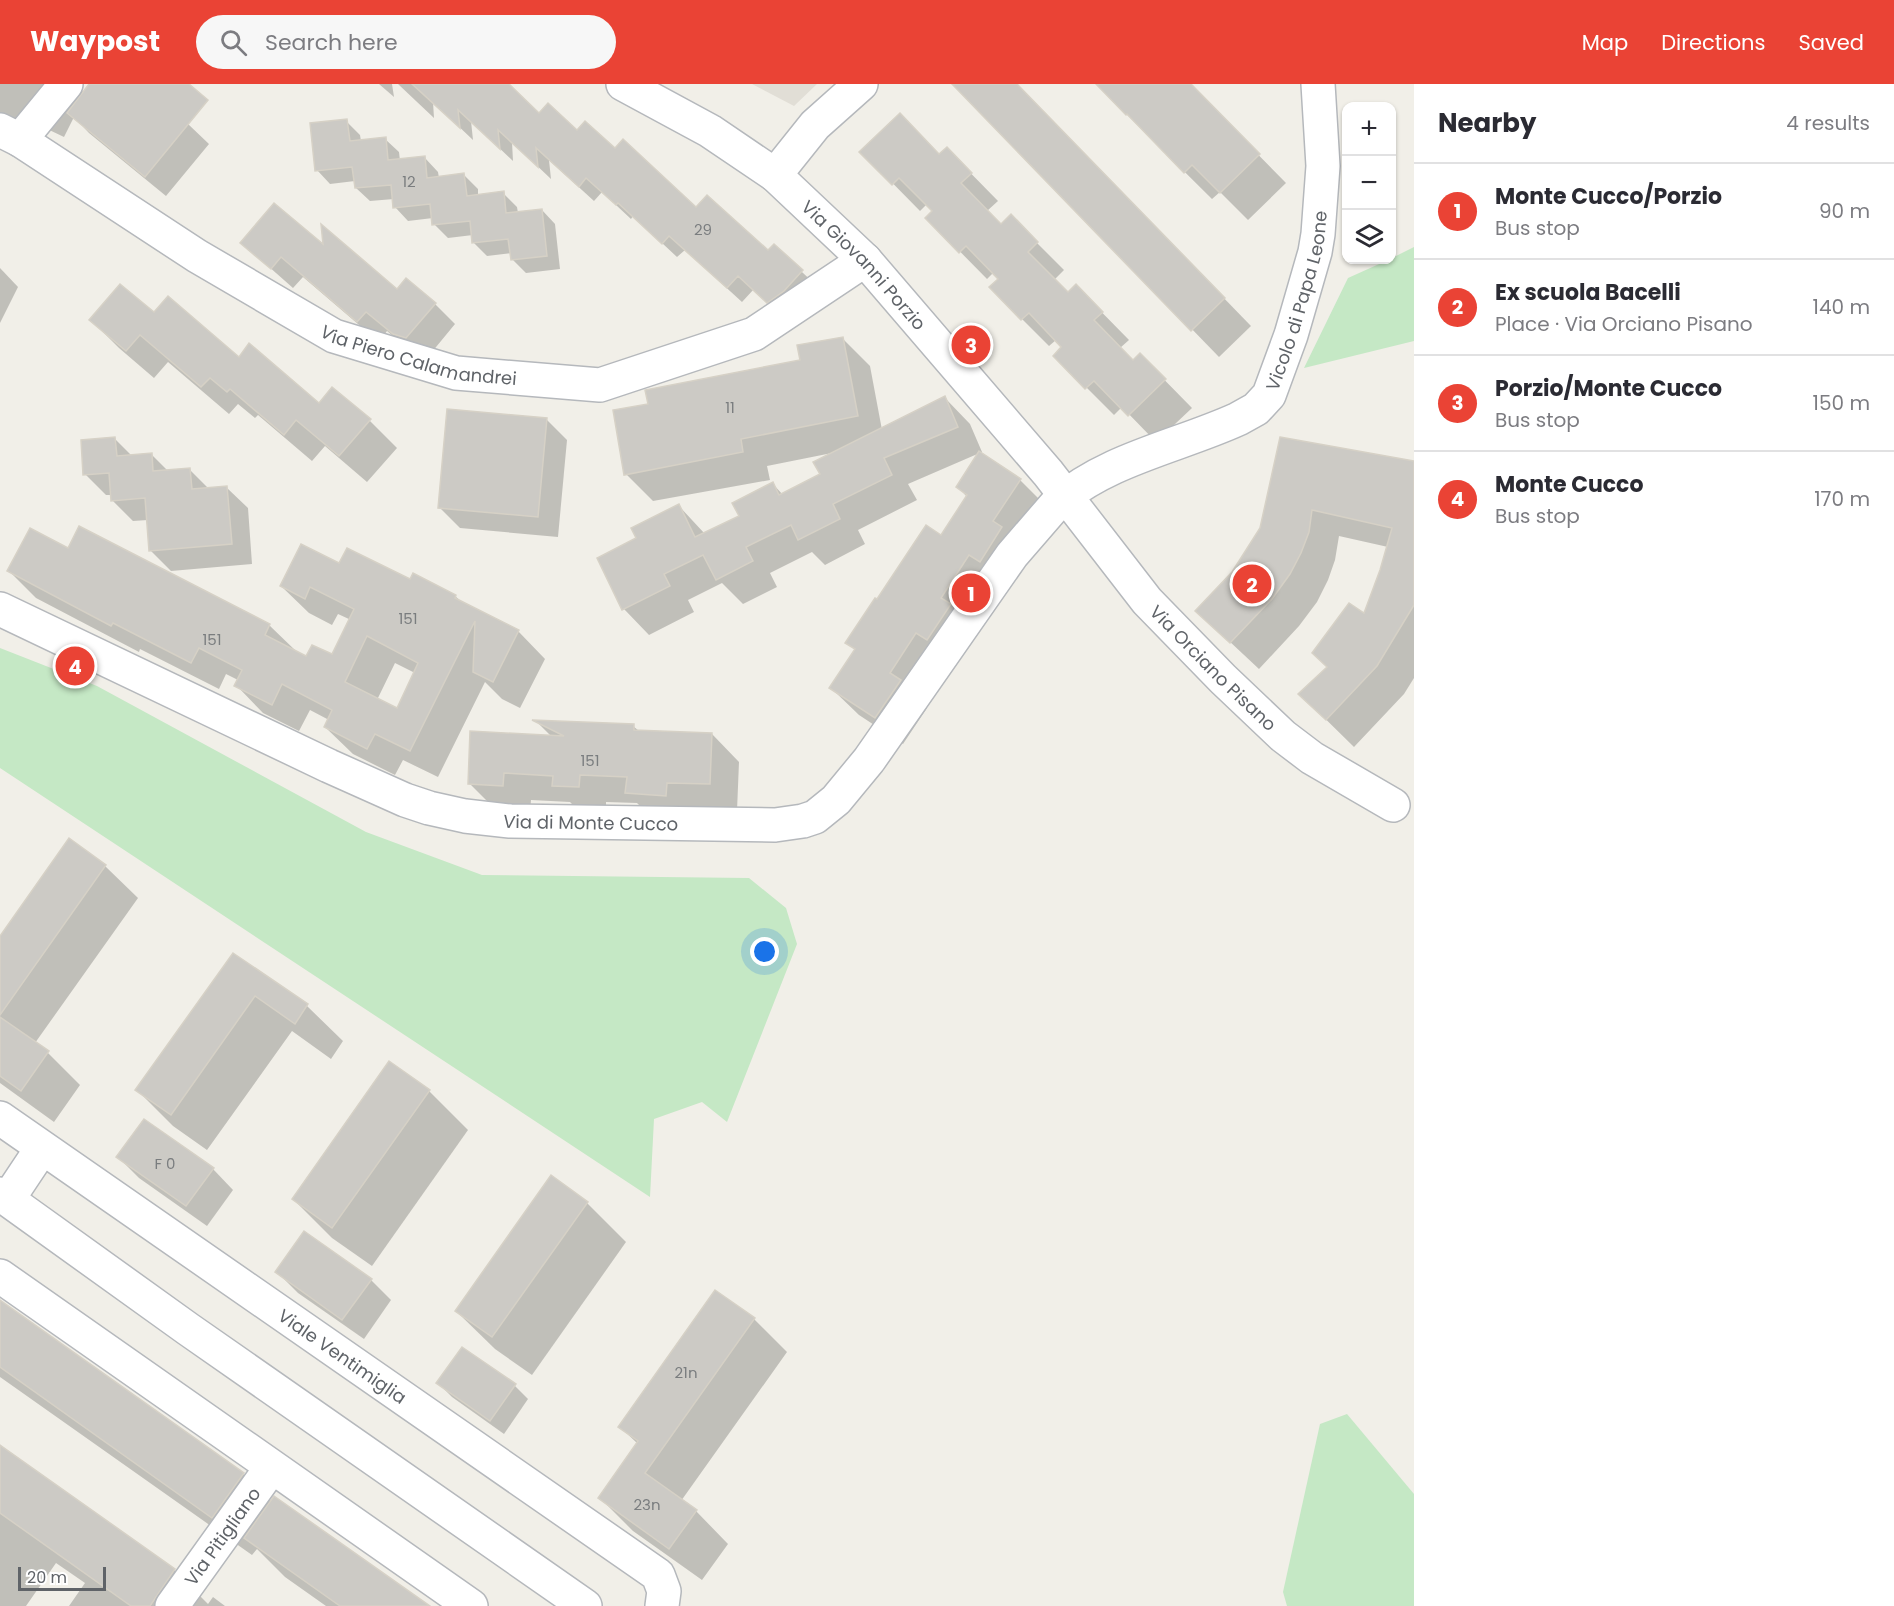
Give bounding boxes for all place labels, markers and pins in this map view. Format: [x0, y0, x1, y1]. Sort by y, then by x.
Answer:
pin: 3 [952, 322, 990, 368]
pin: 2 [1232, 562, 1272, 606]
pin: 1 [952, 570, 990, 616]
pin: 4 [56, 644, 94, 688]

